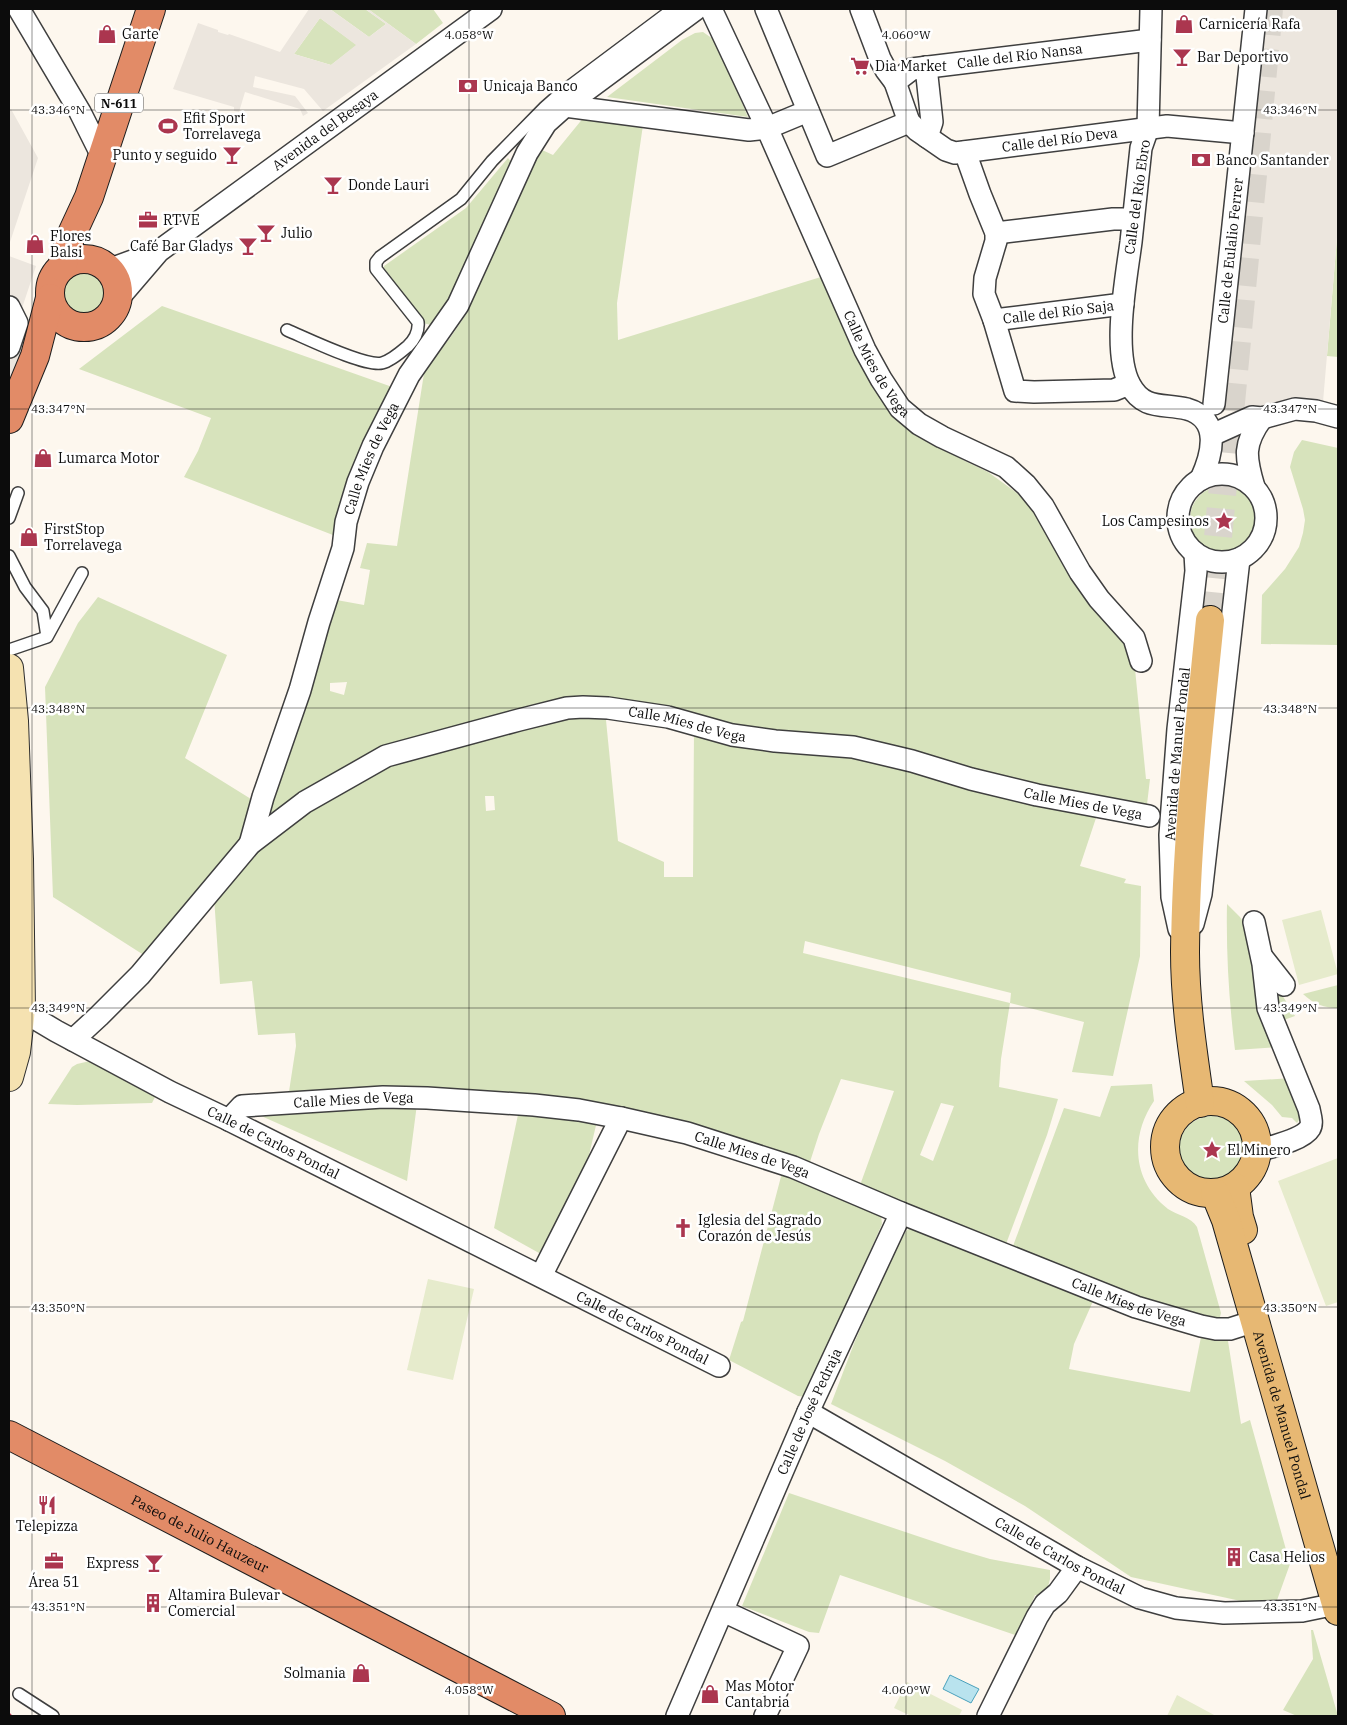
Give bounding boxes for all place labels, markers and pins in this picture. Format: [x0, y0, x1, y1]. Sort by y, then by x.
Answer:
shop icon: Carnicería Rafa [1173, 13, 1195, 35]
place label: Carnicería Rafa [1199, 15, 1301, 33]
shop icon: Garte [96, 23, 118, 45]
place label: Garte [122, 25, 159, 43]
bar icon: Bar Deportivo [1171, 46, 1193, 68]
place label: Bar Deportivo [1197, 48, 1289, 66]
supermarket icon: Dia Market [849, 55, 871, 77]
place label: Dia Market [875, 57, 947, 75]
bank icon: Unicaja Banco [457, 75, 479, 97]
place label: Unicaja Banco [483, 77, 578, 95]
place label: Efit Sport Torrelavega [183, 109, 261, 143]
sports icon: Efit Sport Torrelavega [157, 115, 179, 137]
bar icon: Punto y seguido [221, 144, 243, 166]
place label: Punto y seguido [112, 146, 217, 164]
bank icon: Banco Santander [1190, 149, 1212, 171]
place label: Banco Santander [1216, 151, 1330, 169]
bar icon: Donde Lauri [322, 174, 344, 196]
place label: Donde Lauri [348, 176, 429, 194]
office icon: RTVE [137, 209, 159, 231]
place label: RTVE [163, 211, 200, 229]
bar icon: Julio [255, 222, 277, 244]
place label: Julio [281, 224, 313, 242]
place label: Flores Balsi [50, 227, 92, 261]
shop icon: Flores Balsi [24, 233, 46, 255]
bar icon: Café Bar Gladys [237, 235, 259, 257]
place label: Café Bar Gladys [130, 237, 233, 255]
shop icon: Lumarca Motor [32, 447, 54, 469]
place label: Lumarca Motor [58, 449, 160, 467]
place icon: Los Campesinos [1213, 510, 1235, 532]
place label: Los Campesinos [1102, 512, 1209, 530]
place label: FirstStop Torrelavega [44, 520, 122, 554]
shop icon: FirstStop Torrelavega [18, 526, 40, 548]
place icon: El Minero [1201, 1139, 1223, 1161]
place label: El Minero [1227, 1141, 1291, 1159]
place label: Iglesia del Sagrado Corazón de Jesús [698, 1211, 822, 1245]
church icon: Iglesia del Sagrado Corazón de Jesús [672, 1217, 694, 1239]
restaurant icon: Telepizza [36, 1494, 58, 1516]
place label: Telepizza [16, 1517, 79, 1535]
building icon: Casa Helios [1223, 1546, 1245, 1568]
place label: Casa Helios [1249, 1548, 1325, 1566]
office icon: Área 51 [43, 1550, 65, 1572]
bar icon: Express [143, 1552, 165, 1574]
place label: Express [86, 1554, 139, 1572]
place label: Área 51 [28, 1572, 80, 1591]
place label: Altamira Bulevar Comercial [168, 1586, 281, 1620]
building icon: Altamira Bulevar Comercial [142, 1592, 164, 1614]
shop icon: Solmania [350, 1662, 372, 1684]
place label: Solmania [284, 1664, 346, 1682]
place label: Mas Motor Cantabria [725, 1677, 795, 1711]
shop icon: Mas Motor Cantabria [699, 1683, 721, 1705]

